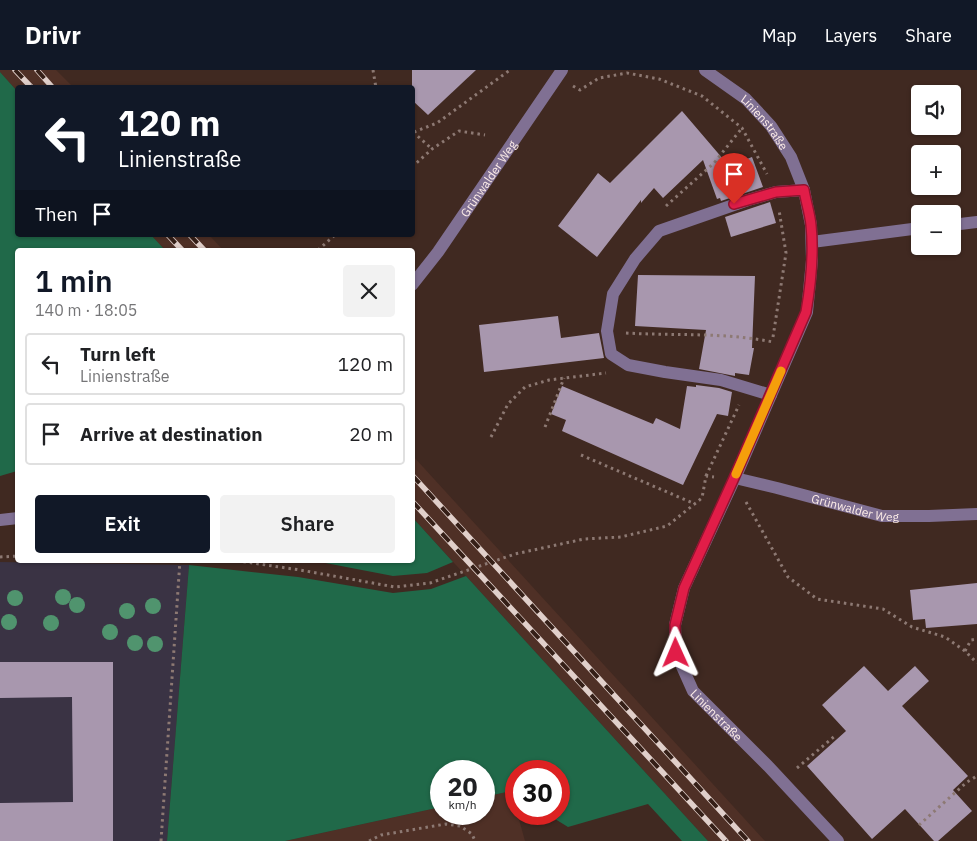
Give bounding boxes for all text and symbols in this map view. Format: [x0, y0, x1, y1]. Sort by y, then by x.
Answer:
text: Drivr [25, 19, 81, 51]
text: Map [762, 24, 797, 47]
text: Layers [825, 24, 877, 47]
text: Share [905, 24, 952, 47]
map controls [911, 85, 961, 255]
button: sound [911, 85, 961, 135]
street label: Linienstraße [738, 91, 792, 153]
text: 120 m [118, 100, 221, 146]
icon: left [35, 105, 100, 170]
street label: Grünwalder Weg [457, 137, 520, 220]
text: Linienstraße [118, 144, 241, 173]
button: + [911, 145, 961, 195]
pin [713, 153, 755, 204]
icon: arrive [720, 160, 748, 188]
icon: arrive [88, 200, 116, 228]
text: Then [35, 202, 78, 226]
button: − [911, 205, 961, 255]
text: 1 min [35, 261, 113, 300]
button: close [343, 265, 395, 317]
text: 140 m · 18:05 [35, 300, 137, 320]
text: Turn left [80, 342, 156, 366]
icon: left [37, 350, 65, 378]
text: 120 m [338, 352, 393, 376]
text: Linienstraße [80, 366, 170, 386]
icon: arrive [37, 420, 65, 448]
text: Arrive at destination [80, 422, 263, 446]
text: 20 m [349, 422, 393, 446]
street label: Grünwalder Weg [810, 490, 900, 524]
button: Exit [35, 495, 210, 553]
button: Share [220, 495, 395, 553]
position arrow [649, 626, 701, 678]
street label: Linienstraße [688, 686, 746, 744]
speed limit sign: 30 [505, 760, 570, 825]
text: 20 [447, 770, 478, 803]
text: km/h [448, 797, 477, 812]

